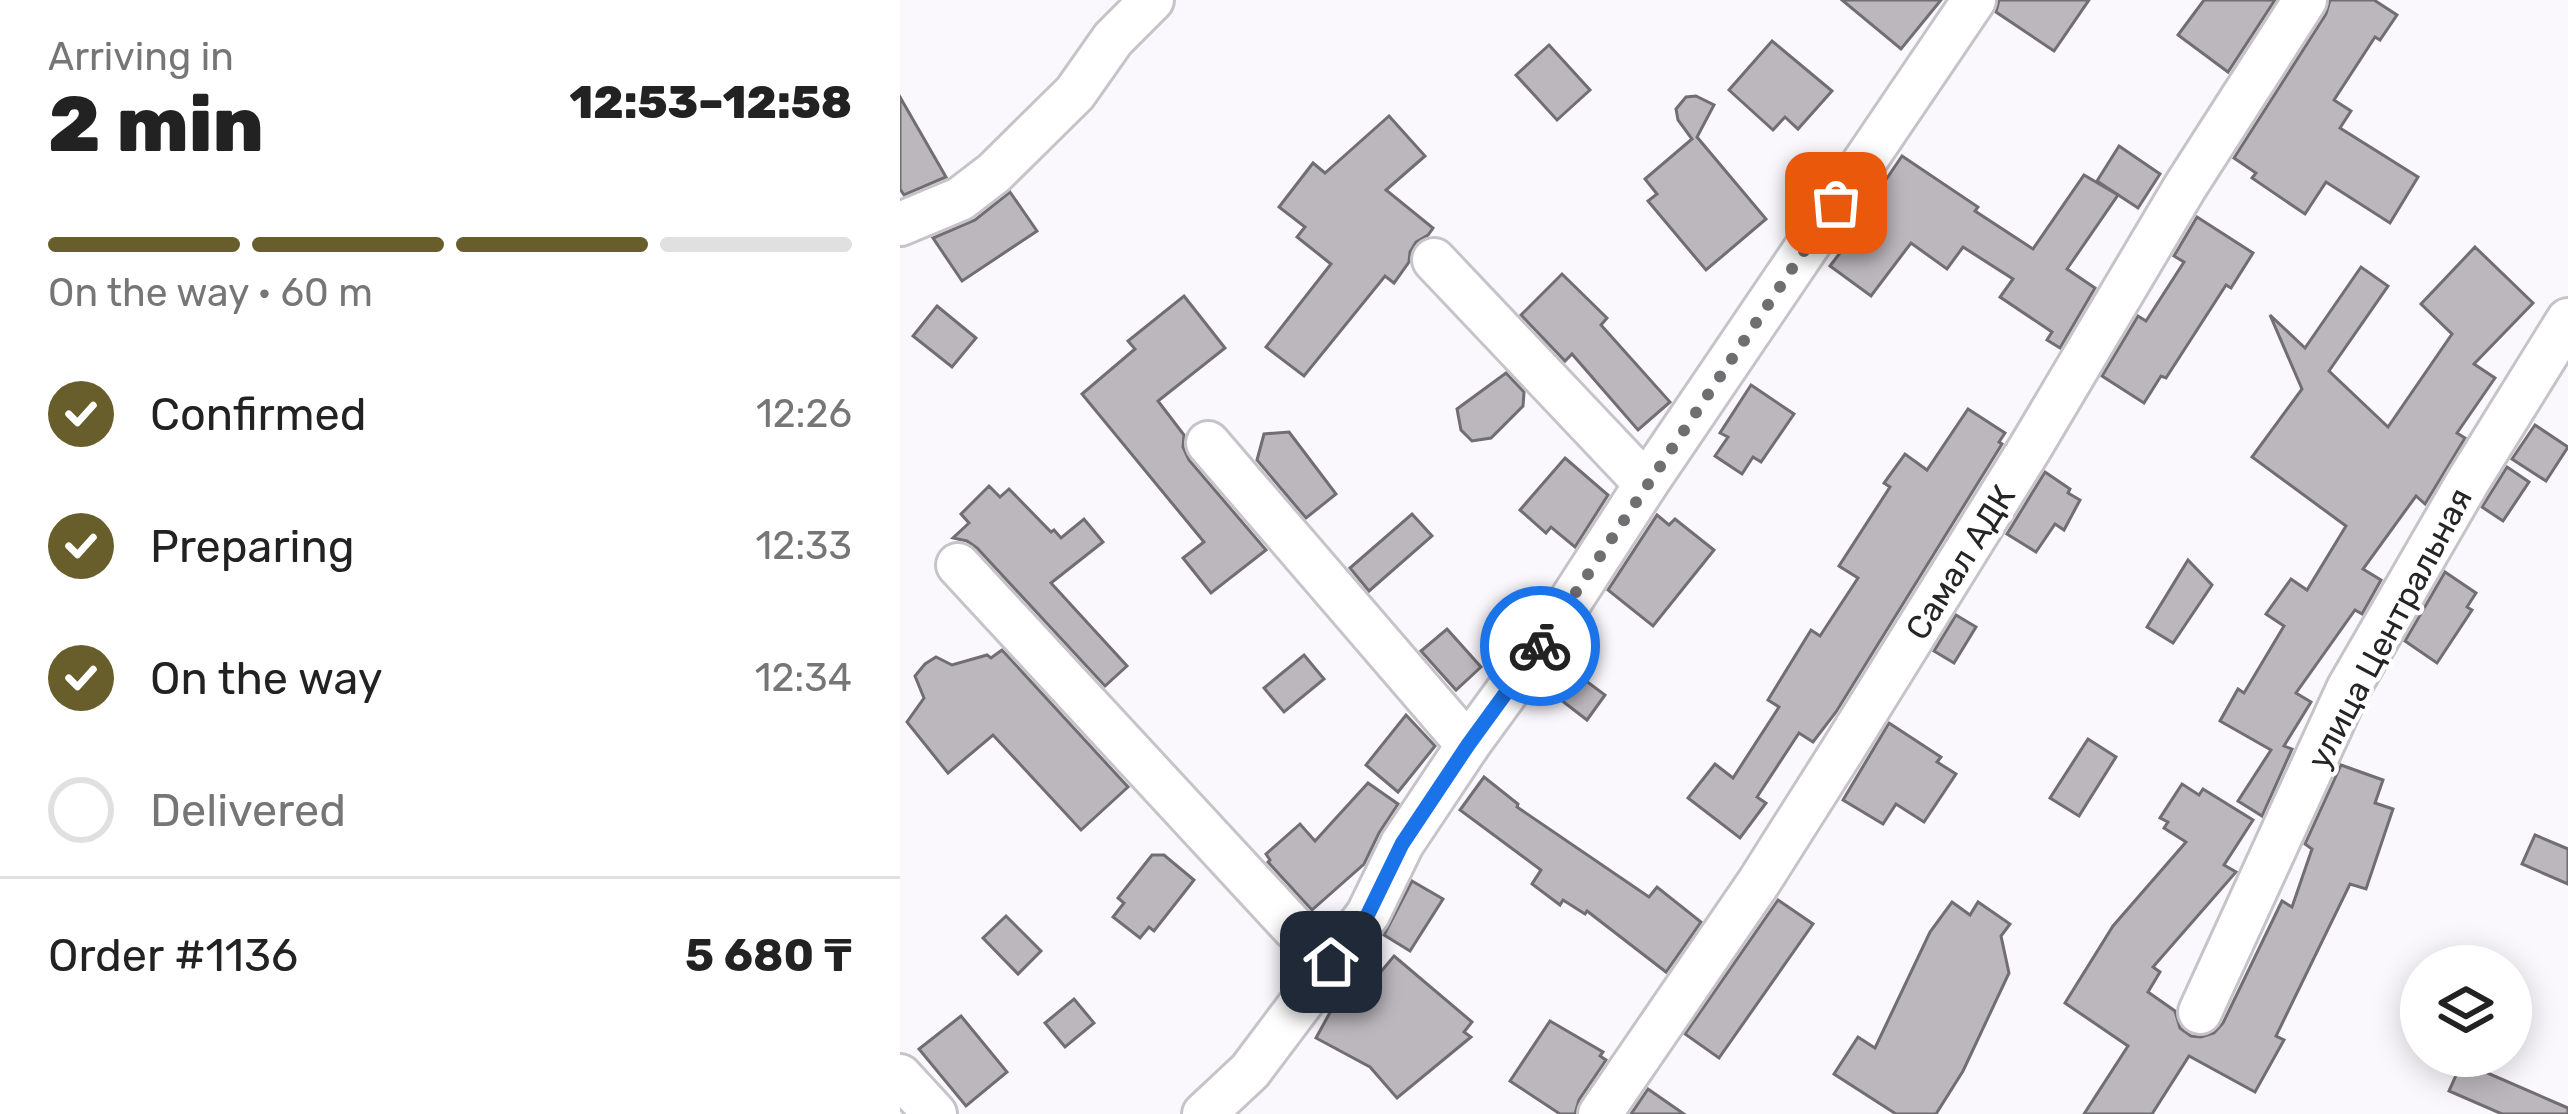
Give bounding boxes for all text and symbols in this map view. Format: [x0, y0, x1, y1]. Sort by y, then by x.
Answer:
text: Arriving in [48, 34, 234, 80]
text: 12:53–12:58 [570, 76, 852, 129]
text: 2 min [48, 78, 264, 171]
pin [1785, 152, 1887, 254]
icon: bag [1803, 170, 1869, 236]
text: On the way · 60 m [48, 270, 373, 316]
icon: check [48, 381, 114, 447]
text: Confirmed [150, 388, 367, 441]
text: 12:26 [756, 391, 852, 437]
street label: Самал АДК [1898, 478, 2023, 647]
street label: улица Центральная [2299, 481, 2480, 775]
icon: check [48, 513, 114, 579]
text: Preparing [150, 520, 355, 573]
text: 12:33 [756, 523, 852, 569]
courier [1480, 586, 1600, 706]
icon: bike [1507, 613, 1573, 679]
icon: check [48, 645, 114, 711]
text: On the way [150, 652, 383, 705]
text: 12:34 [755, 655, 852, 701]
text: Delivered [150, 784, 346, 837]
pin [1280, 911, 1382, 1013]
text: Order #1136 [48, 929, 298, 982]
text: 5 680 ₸ [685, 929, 852, 982]
icon: home [1298, 929, 1364, 995]
map controls [2400, 945, 2532, 1077]
button: layers [2400, 945, 2532, 1077]

